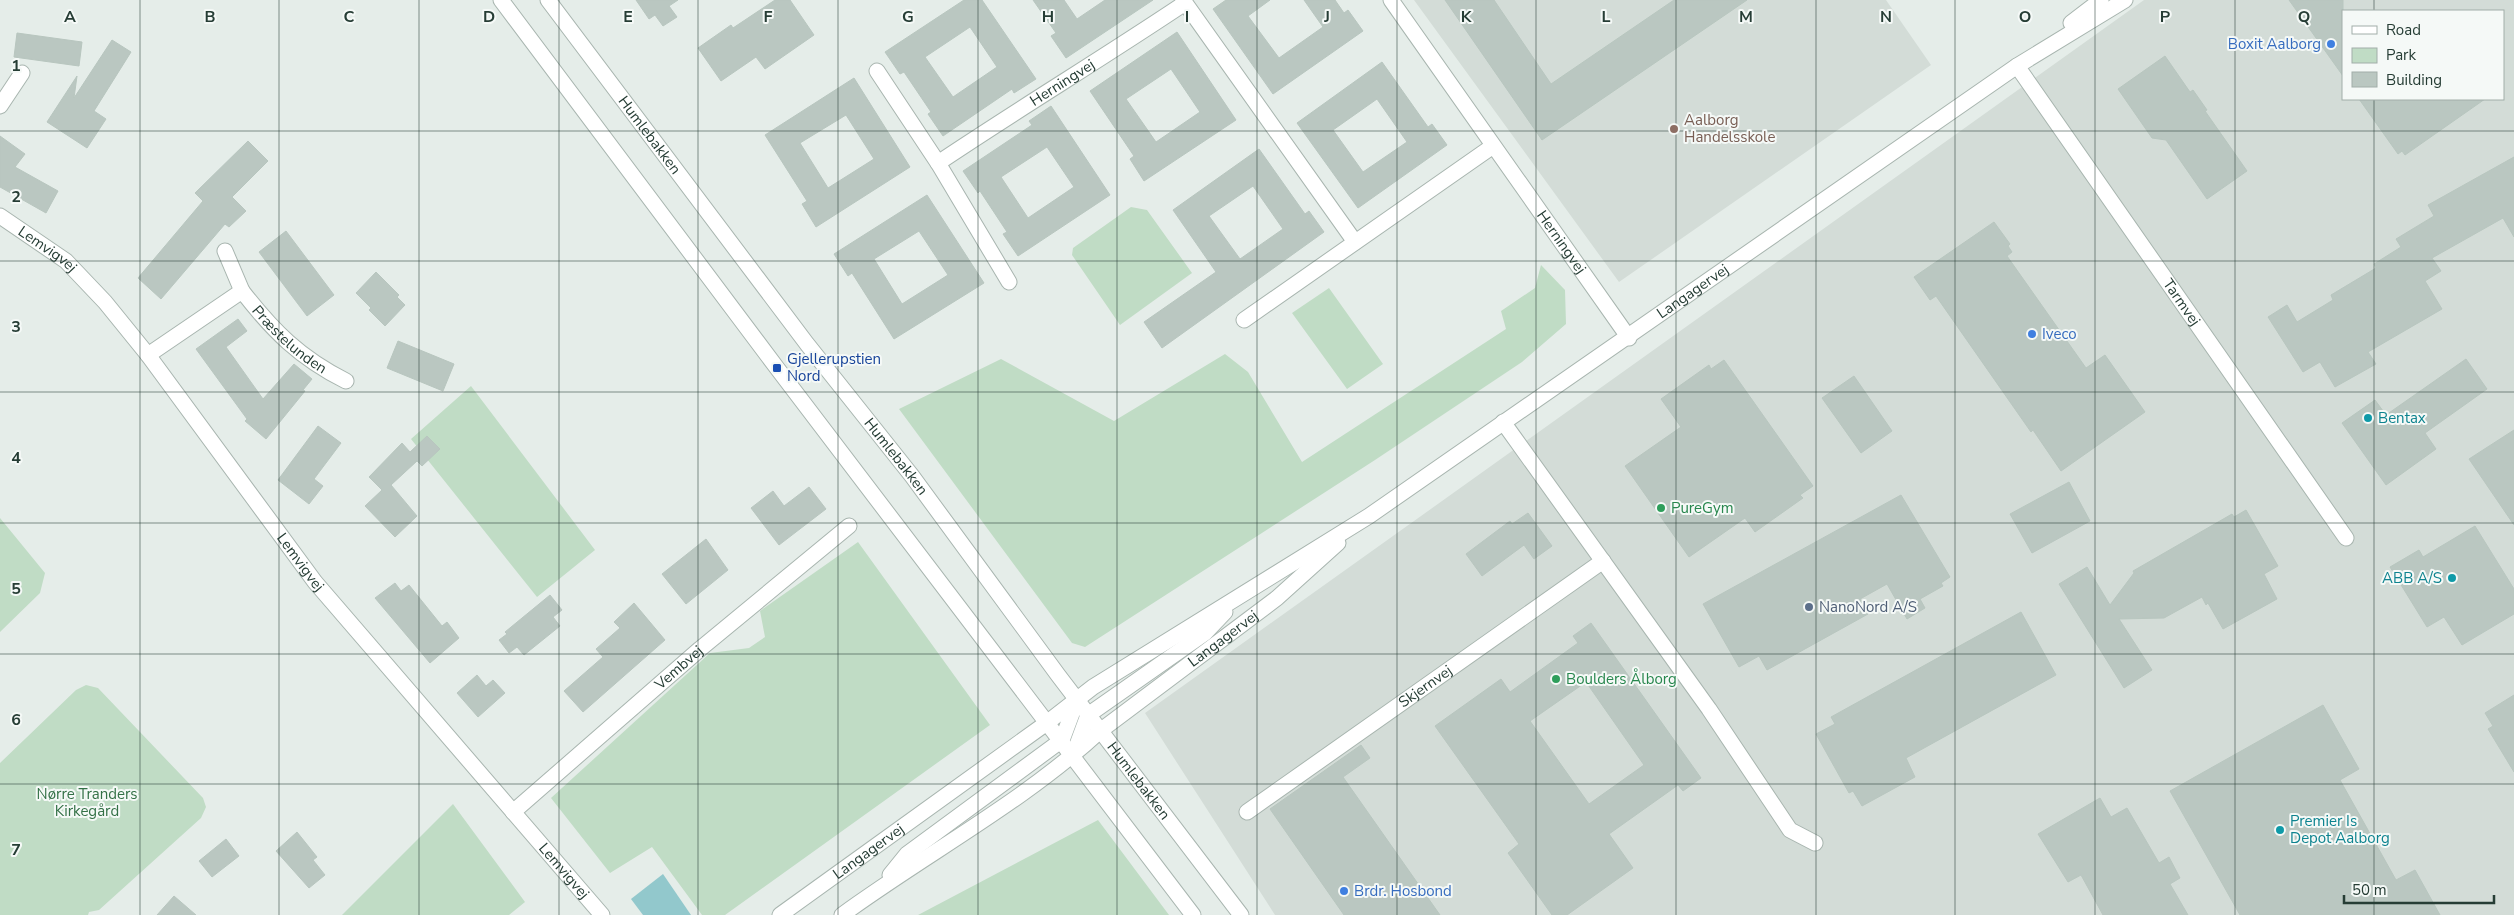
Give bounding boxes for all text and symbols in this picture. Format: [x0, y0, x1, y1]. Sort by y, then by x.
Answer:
text: A [64, 6, 76, 28]
text: B [204, 6, 216, 28]
text: C [344, 6, 355, 28]
text: D [483, 6, 495, 28]
text: E [623, 6, 633, 28]
text: F [764, 6, 773, 28]
text: G [902, 6, 914, 28]
text: H [1042, 6, 1054, 28]
text: I [1185, 6, 1189, 28]
text: J [1323, 6, 1330, 28]
text: K [1461, 6, 1473, 28]
text: L [1602, 6, 1611, 28]
text: M [1739, 6, 1753, 28]
text: N [1880, 6, 1892, 28]
text: O [2019, 6, 2031, 28]
text: P [2160, 6, 2170, 28]
text: Q [2298, 6, 2310, 28]
legend [2342, 10, 2504, 100]
text: Road [2386, 20, 2421, 40]
place label: Boxit Aalborg [2228, 34, 2321, 54]
marker: Boxit Aalborg [2325, 38, 2337, 50]
text: Park [2386, 45, 2416, 65]
street label: Herningvej [1026, 54, 1098, 111]
text: 1 [11, 55, 21, 77]
text: Building [2386, 70, 2442, 90]
street label: Humlebakken [614, 92, 686, 178]
place label: Aalborg Handelsskole [1684, 110, 1775, 147]
marker: Aalborg Handelsskole [1668, 123, 1680, 135]
text: 2 [11, 186, 21, 208]
street label: Herningvej [1532, 206, 1591, 278]
street label: Lemvigvej [14, 221, 82, 277]
street label: Langagervej [1653, 259, 1733, 323]
street label: Tarmvej [2158, 275, 2205, 330]
street label: Præstelunden [248, 301, 331, 378]
text: 3 [11, 316, 21, 338]
place label: Iveco [2042, 324, 2077, 344]
marker: Iveco [2026, 328, 2038, 340]
place label: Gjellerupstien Nord [787, 349, 881, 386]
marker: Gjellerupstien Nord [771, 362, 783, 374]
place label: Bentax [2378, 408, 2426, 428]
marker: Bentax [2362, 412, 2374, 424]
street label: Humlebakken [859, 414, 933, 499]
text: 4 [11, 447, 21, 469]
place label: PureGym [1671, 498, 1734, 518]
marker: PureGym [1655, 502, 1667, 514]
street label: Lemvigvej [272, 529, 329, 596]
place label: ABB A/S [2382, 568, 2442, 588]
marker: ABB A/S [2446, 572, 2458, 584]
text: 5 [11, 578, 21, 600]
place label: NanoNord A/S [1819, 597, 1917, 617]
marker: NanoNord A/S [1803, 601, 1815, 613]
street label: Langagervej [1184, 606, 1262, 672]
street label: Vembvej [650, 641, 707, 695]
street label: Skjernvej [1394, 661, 1456, 712]
place label: Boulders Ålborg [1566, 668, 1677, 689]
marker: Boulders Ålborg [1550, 673, 1562, 685]
text: 6 [11, 709, 21, 731]
street label: Humlebakken [1102, 738, 1175, 824]
park label: Nørre Tranders Kirkegård [37, 784, 137, 821]
place label: Premier Is Depot Aalborg [2290, 811, 2390, 848]
street label: Langagervej [829, 819, 908, 884]
marker: Premier Is Depot Aalborg [2274, 824, 2286, 836]
text: 7 [11, 839, 21, 861]
street label: Lemvigvej [534, 839, 594, 903]
scale bar [2344, 872, 2494, 904]
text: 50 m [2352, 880, 2387, 900]
place label: Brdr. Hosbond [1354, 881, 1452, 901]
marker: Brdr. Hosbond [1338, 885, 1350, 897]

